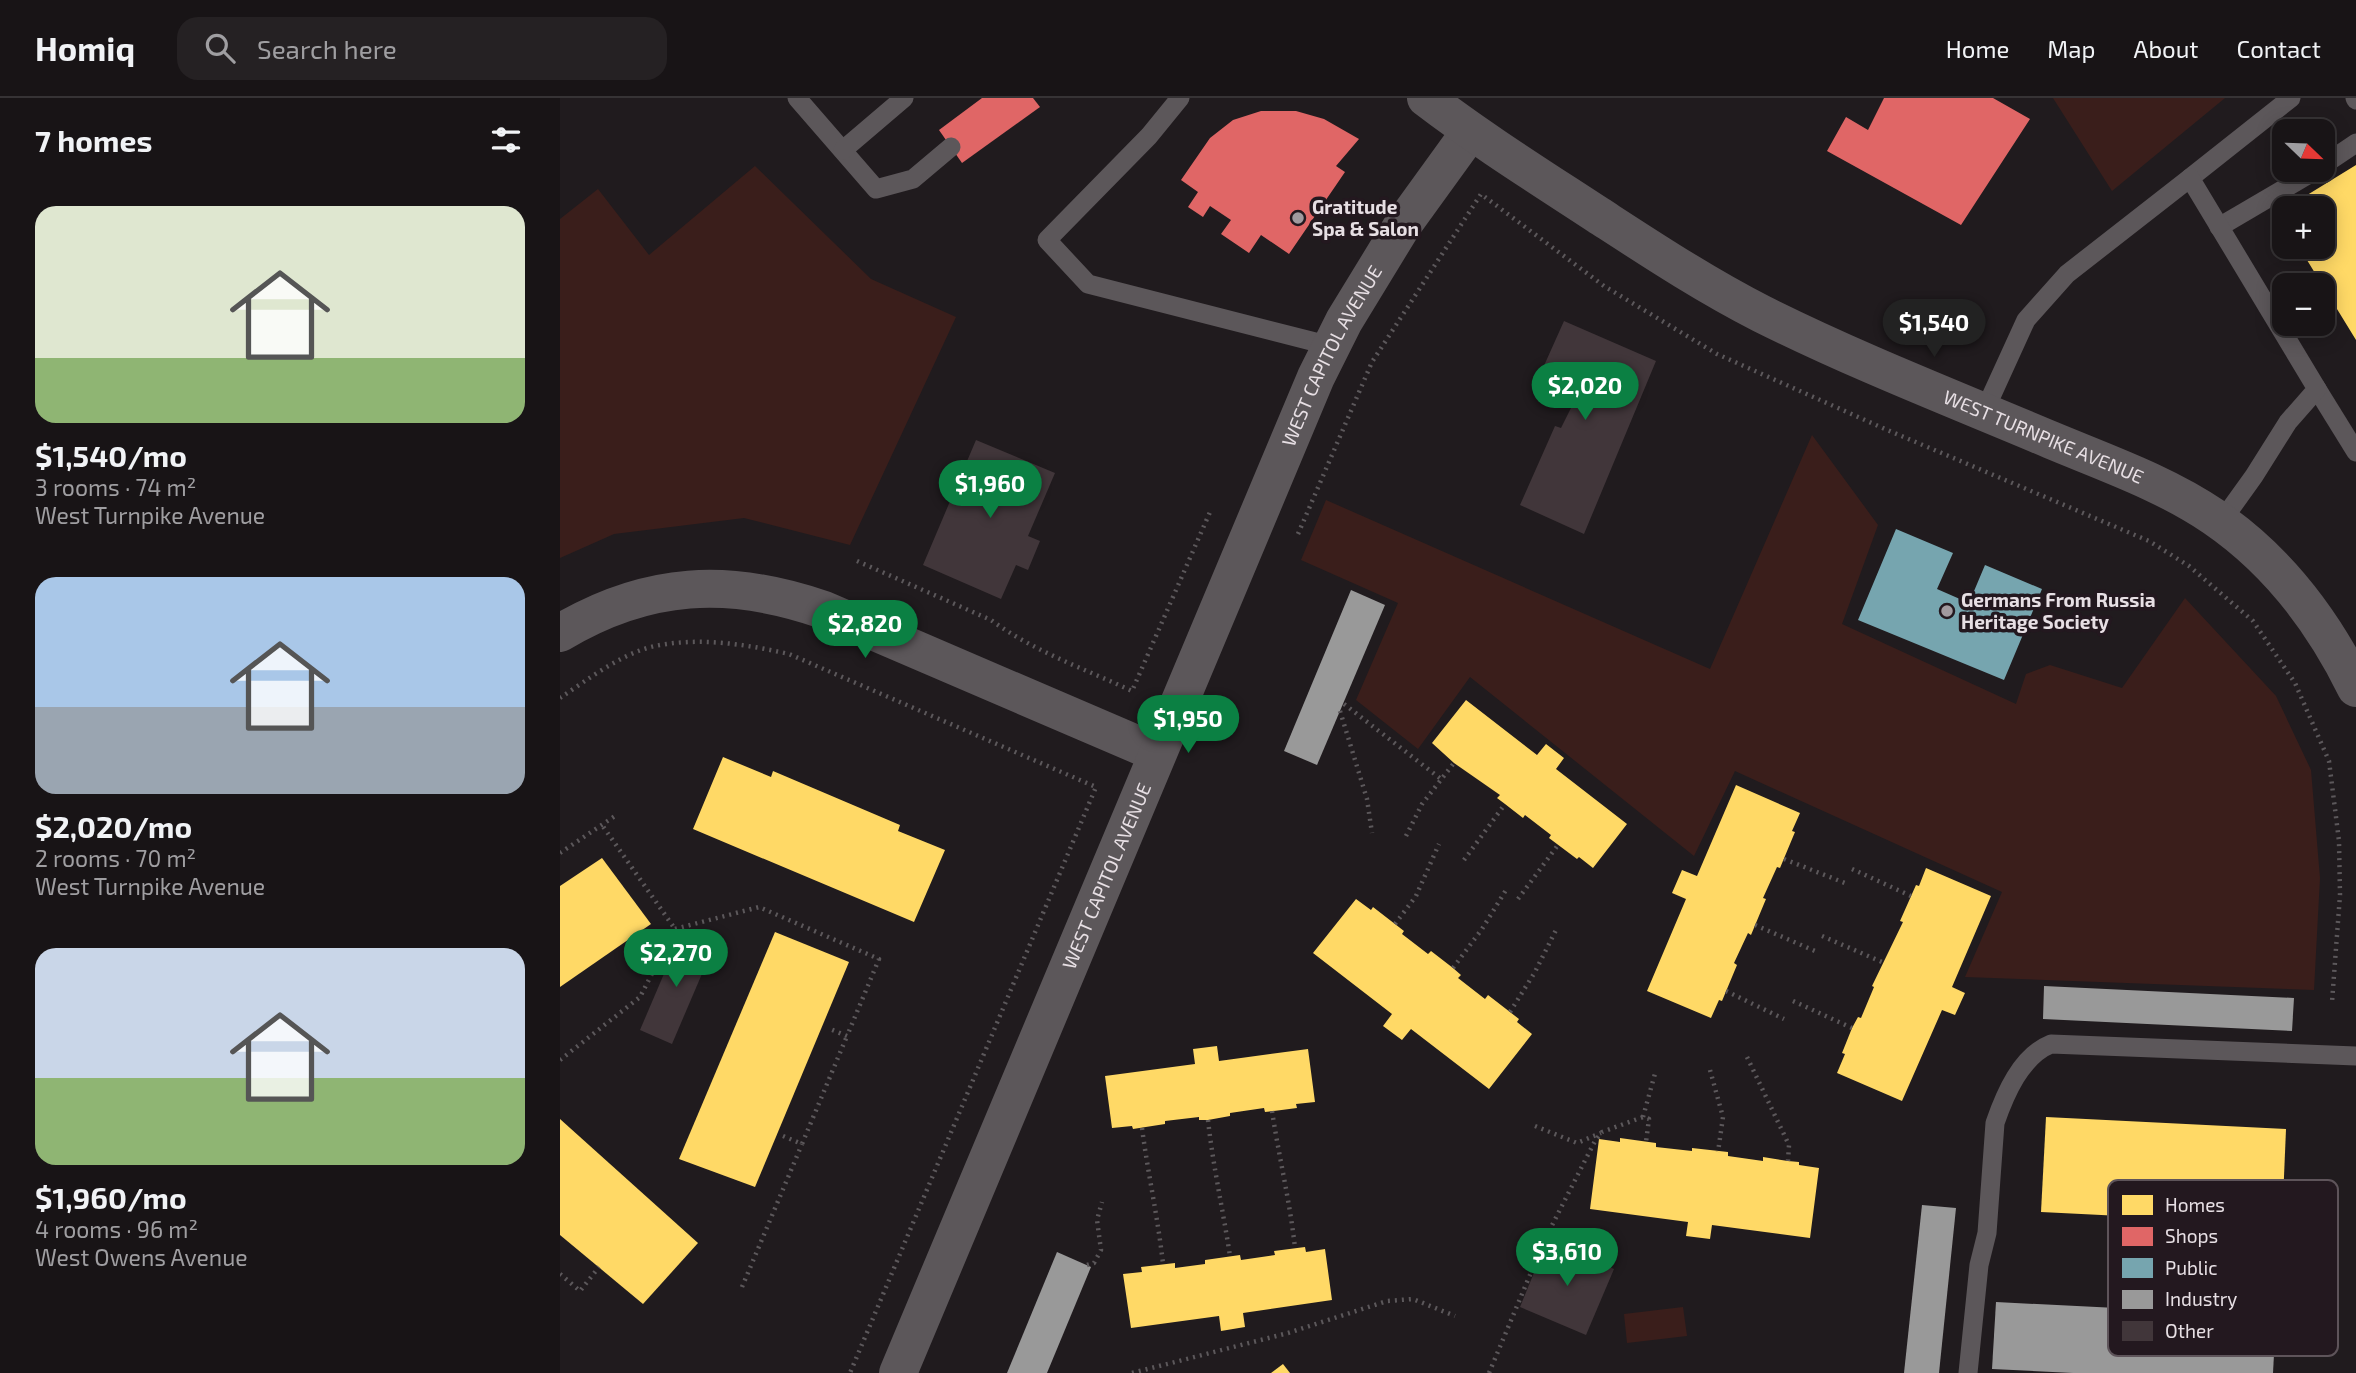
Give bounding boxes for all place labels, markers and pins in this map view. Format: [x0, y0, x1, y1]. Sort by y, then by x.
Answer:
place label: Gratitude Spa & Salon [1312, 195, 1419, 240]
marker: Gratitude Spa & Salon [1290, 210, 1306, 226]
pin: $1,540 [1877, 300, 1991, 359]
pin: $2,020 [1528, 362, 1642, 422]
pin: $1,960 [933, 460, 1047, 520]
place label: Germans From Russia Heritage Society [1961, 588, 2155, 634]
pin: $2,820 [808, 601, 922, 660]
marker: Germans From Russia Heritage Society [1939, 603, 1955, 619]
pin: $1,950 [1131, 696, 1245, 755]
pin: $2,270 [619, 930, 733, 989]
pin: $3,610 [1510, 1228, 1624, 1288]

